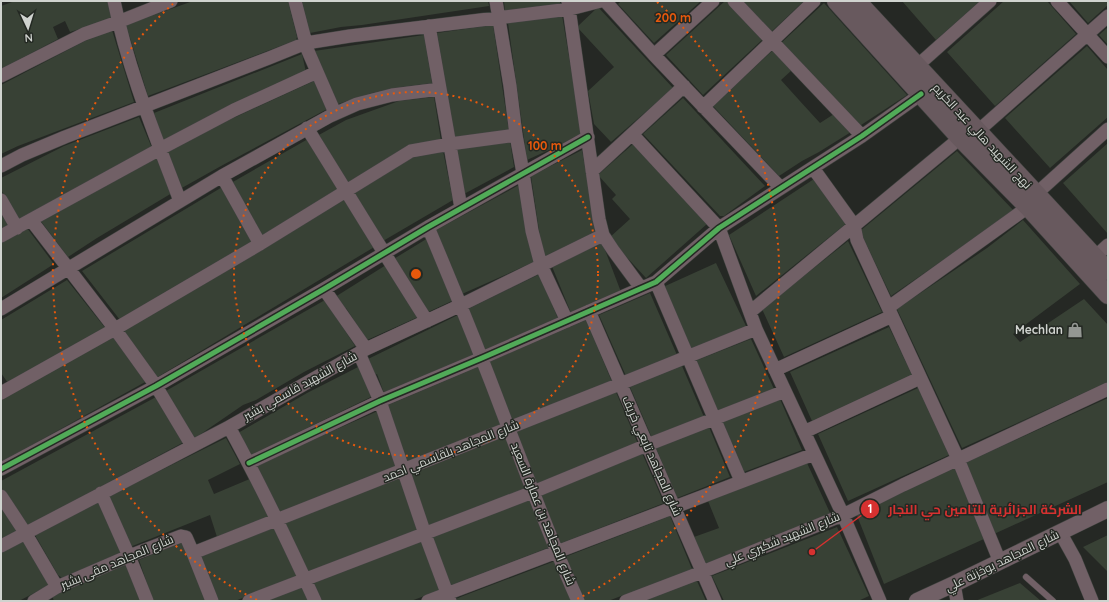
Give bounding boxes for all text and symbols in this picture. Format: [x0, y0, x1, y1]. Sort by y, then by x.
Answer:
north arrow [8, 8, 48, 48]
text: 200 m [655, 10, 691, 25]
text: N [24, 31, 33, 45]
street label: نهج الشهيد هالي عبد الكريم [927, 80, 1035, 194]
text: 100 m [528, 138, 562, 153]
centre of rings [409, 267, 423, 281]
shop icon: Mechlan [1066, 321, 1084, 339]
place label: Mechlan [1015, 322, 1063, 337]
street label: شارع الشهيد قاسمي بشير [239, 348, 361, 426]
street label: شارع المجاهد تابعي خريف [616, 393, 686, 519]
street label: شارع المجاهد بلقاسمي احمد [381, 416, 522, 488]
street label: شارع المجاهد بن عمارة السعيد [507, 440, 579, 588]
callout: الشركة الجزائرية للتامين حي النجار [860, 497, 1090, 522]
text: 1 [868, 501, 872, 516]
text: الشركة الجزائرية للتامين حي النجار [887, 501, 1082, 521]
street label: شارع الشهيد شكيري علي [722, 508, 843, 571]
street label: شارع المجاهد بوخزنة علي [942, 526, 1062, 597]
street label: شارع المجاهد مقى بشير [57, 531, 176, 593]

